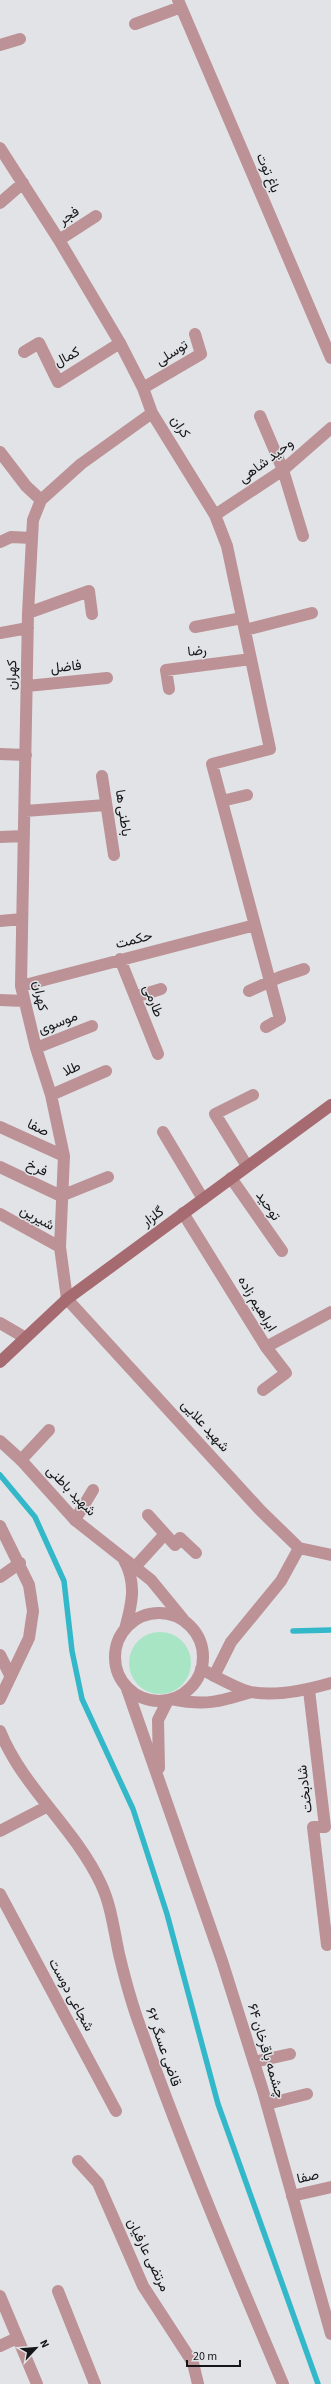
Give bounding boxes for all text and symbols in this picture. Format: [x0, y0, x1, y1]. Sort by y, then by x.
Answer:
street label: باغ توت [251, 150, 285, 196]
street label: فجر [54, 202, 83, 231]
street label: توسلی [152, 335, 192, 371]
street label: کمال [50, 342, 84, 372]
street label: کران [165, 412, 195, 442]
street label: وحید شاهی [234, 434, 298, 488]
street label: رضا [186, 640, 208, 662]
street label: فاضل [49, 655, 83, 679]
street label: کهران [2, 660, 22, 690]
street label: باطنی ها [110, 788, 136, 838]
street label: حکمت [113, 926, 155, 954]
street label: کهران [27, 979, 53, 1013]
street label: طارمی [137, 982, 169, 1020]
street label: موسوی [35, 1006, 81, 1040]
street label: طلا [60, 1056, 84, 1082]
street label: صفا [24, 1114, 53, 1142]
street label: فرخ [23, 1154, 51, 1182]
street label: توحید [251, 1187, 285, 1225]
street label: شیرین [16, 1200, 58, 1236]
street label: گلزار [137, 1202, 168, 1232]
street label: ابراهیم زاده [232, 1272, 282, 1336]
street label: شهید علایی [176, 1395, 234, 1457]
street label: شهید باطنی [42, 1461, 100, 1521]
street label: شادبخت [292, 1764, 318, 1814]
street label: شجاعی دوست [43, 1955, 99, 2035]
street label: چشمه باقرخان ۶۴ [242, 2001, 290, 2101]
street label: قاضی عسگر ۶۲ [140, 2005, 186, 2089]
street label: صفا [295, 2165, 321, 2189]
street label: مرتضی عارفیان [122, 2215, 174, 2295]
north arrow [16, 2328, 56, 2368]
text: N [36, 2337, 53, 2350]
scale bar [187, 2342, 240, 2368]
text: 20 m [193, 2348, 217, 2365]

